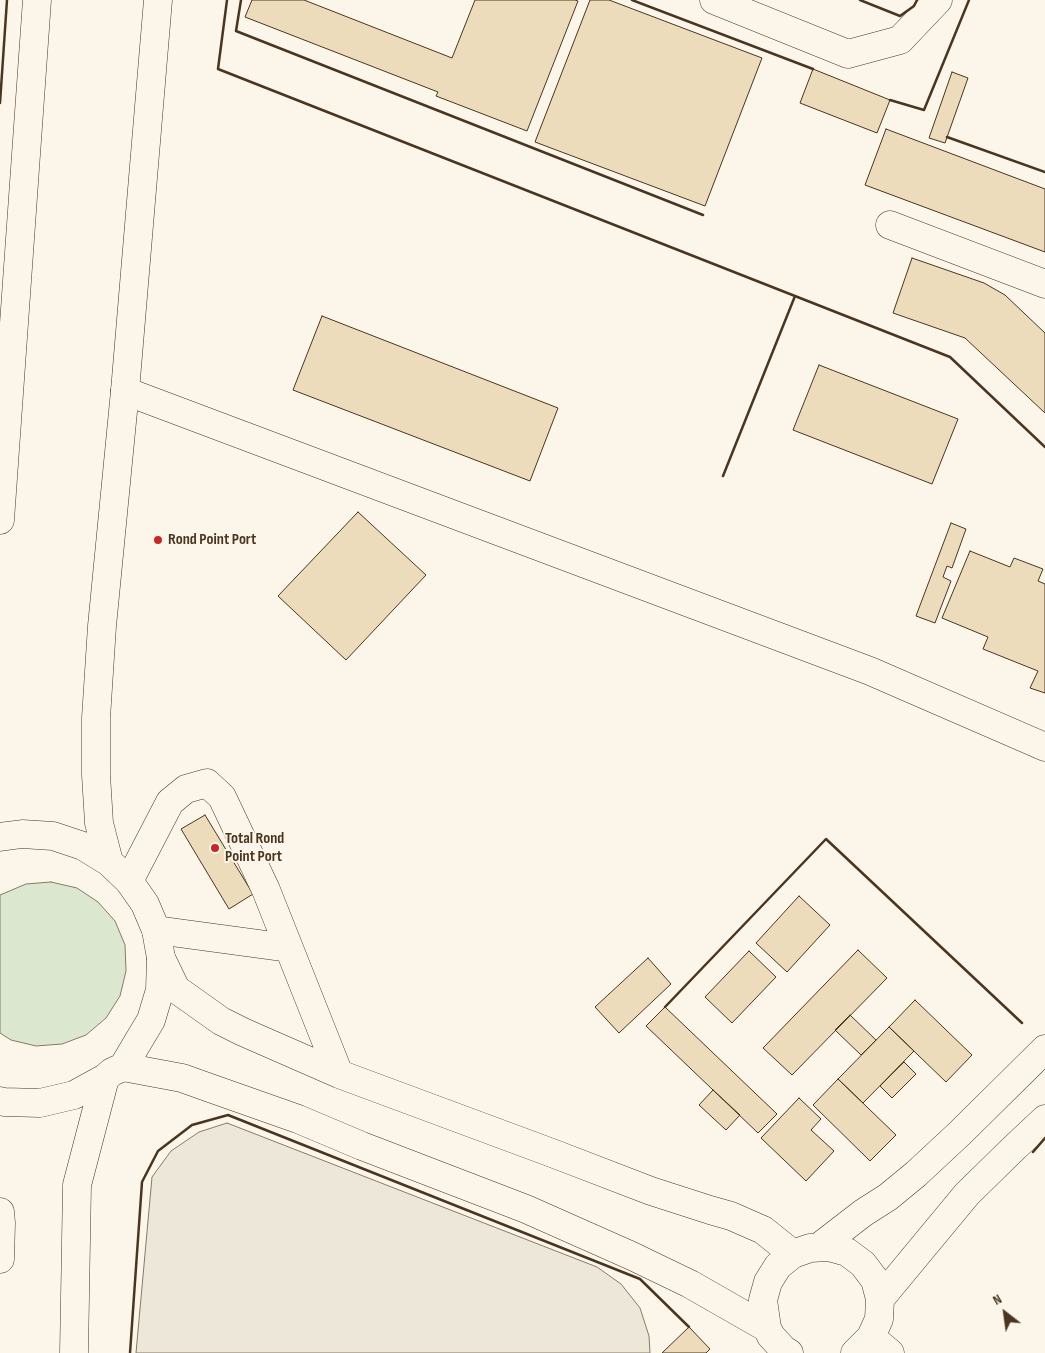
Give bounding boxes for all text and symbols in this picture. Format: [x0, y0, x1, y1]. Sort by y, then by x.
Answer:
place label: Rond Point Port [168, 530, 256, 550]
marker: Rond Point Port [152, 534, 164, 546]
place label: Total Rond Point Port [225, 829, 284, 867]
marker: Total Rond Point Port [209, 842, 221, 854]
north arrow [980, 1288, 1030, 1338]
text: N [990, 1290, 1005, 1309]

